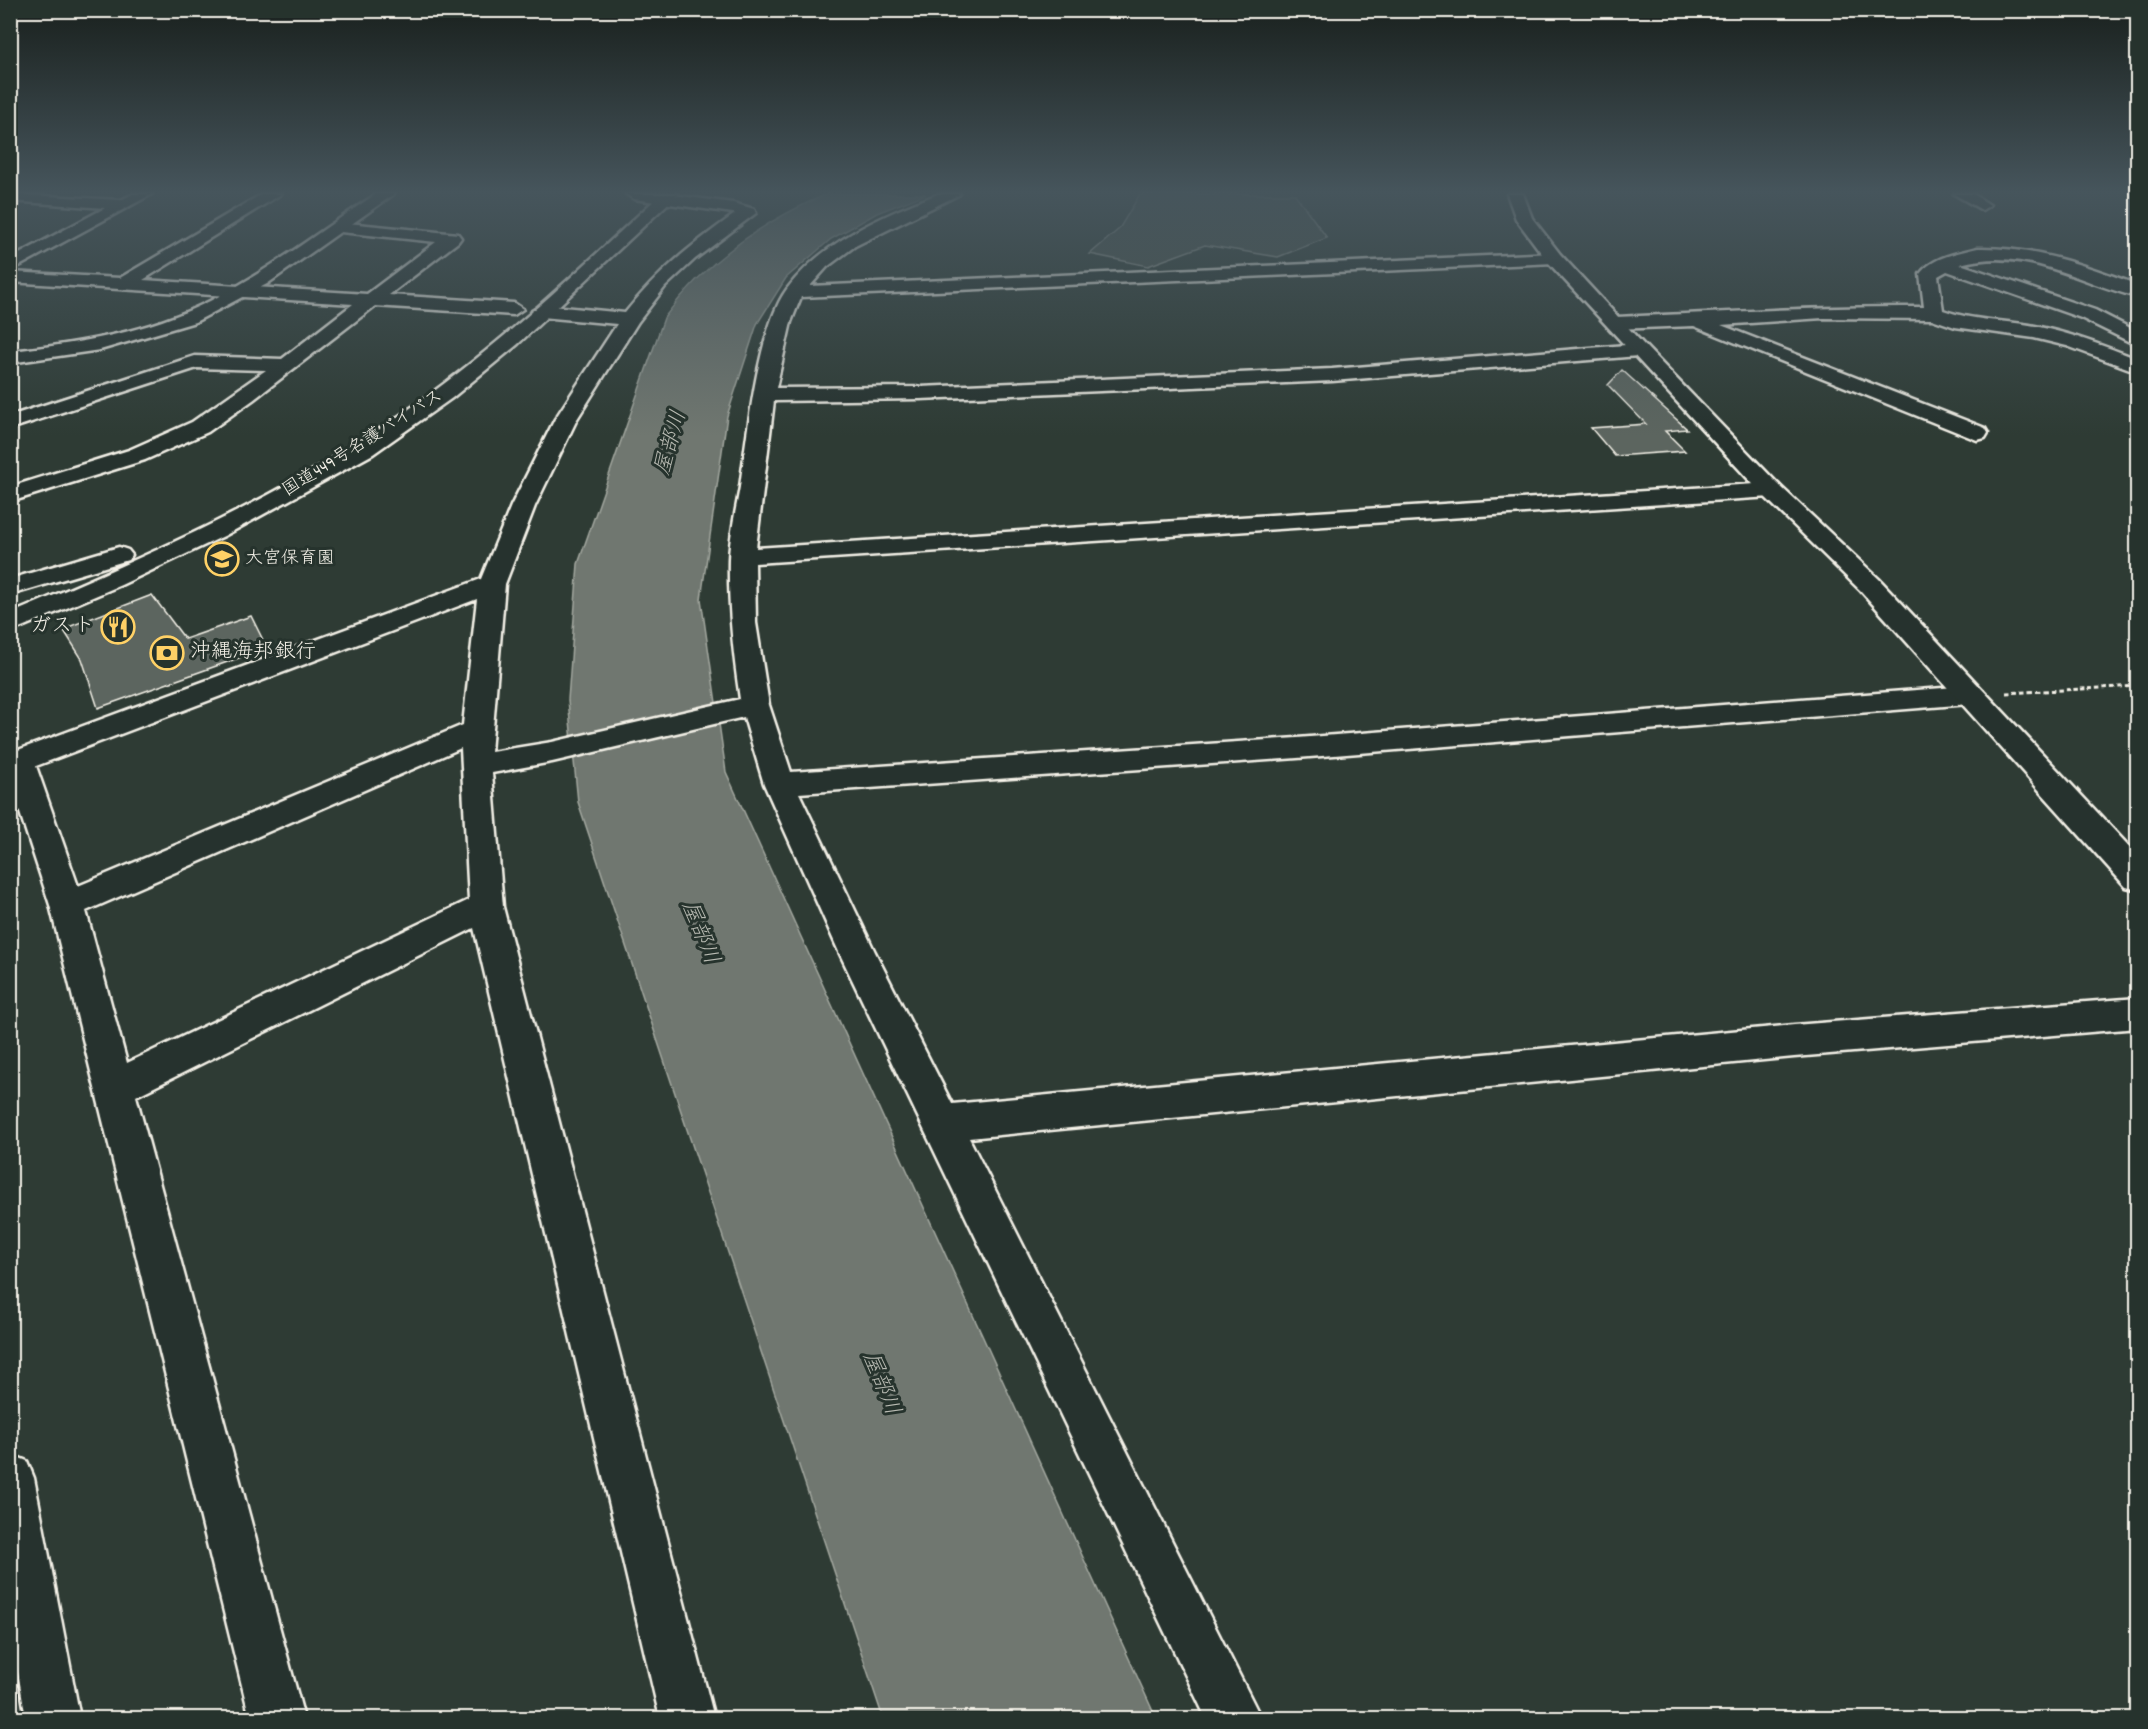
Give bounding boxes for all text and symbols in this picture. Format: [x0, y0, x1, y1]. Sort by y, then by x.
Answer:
street label: 国道449号名護バイパス [278, 384, 448, 504]
water label: 屋部川 [648, 407, 696, 479]
school or university icon: 大宮保育園 [204, 541, 240, 577]
place label: 大宮保育園 [245, 547, 335, 572]
restaurant icon: ガスト [100, 609, 136, 645]
place label: ガスト [30, 612, 95, 642]
bank icon: 沖縄海邦銀行 [149, 635, 185, 671]
place label: 沖縄海邦銀行 [190, 638, 316, 668]
water label: 屋部川 [672, 897, 726, 969]
water label: 屋部川 [853, 1348, 907, 1420]

